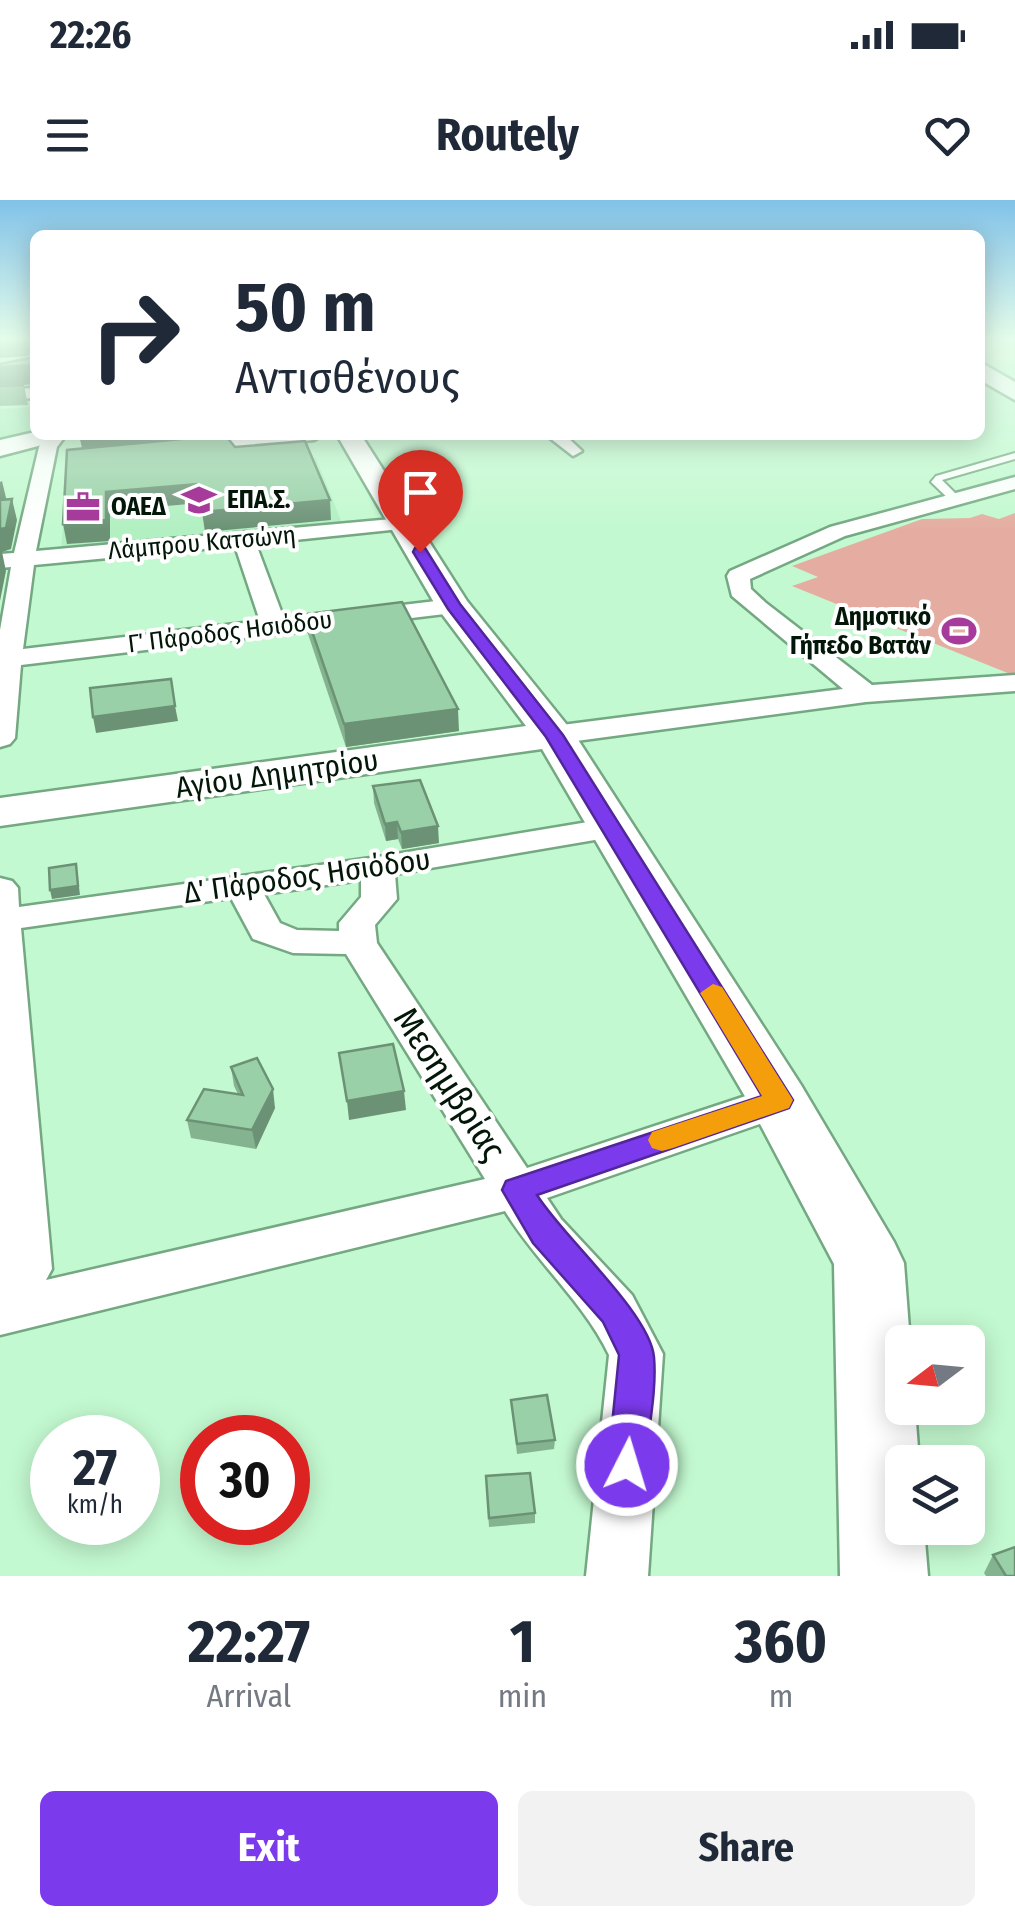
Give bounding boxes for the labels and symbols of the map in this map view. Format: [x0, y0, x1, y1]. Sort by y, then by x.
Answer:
pin [378, 450, 463, 553]
school or university icon: ΕΠΑ.Σ. [180, 481, 218, 519]
place label: ΕΠΑ.Σ. [227, 485, 291, 515]
office icon: ΟΑΕΔ [64, 488, 102, 526]
place label: ΟΑΕΔ [111, 492, 167, 522]
street label: Λάμπρου Κατσώνη [107, 520, 297, 566]
place label: Δημοτικό Γήπεδο Βατάν [790, 602, 931, 661]
street label: Γ΄ Πάροδος Ησιόδου [126, 605, 334, 659]
sports icon: Δημοτικό Γήπεδο Βατάν [940, 612, 978, 650]
street label: Αγίου Δημητρίου [173, 742, 381, 806]
street label: Δ΄ Πάροδος Ησιόδου [181, 841, 433, 911]
street label: Μεσημβρίας [385, 1000, 515, 1169]
north arrow [885, 1325, 985, 1425]
position arrow [575, 1413, 679, 1517]
speed limit sign: 30 [180, 1415, 310, 1545]

